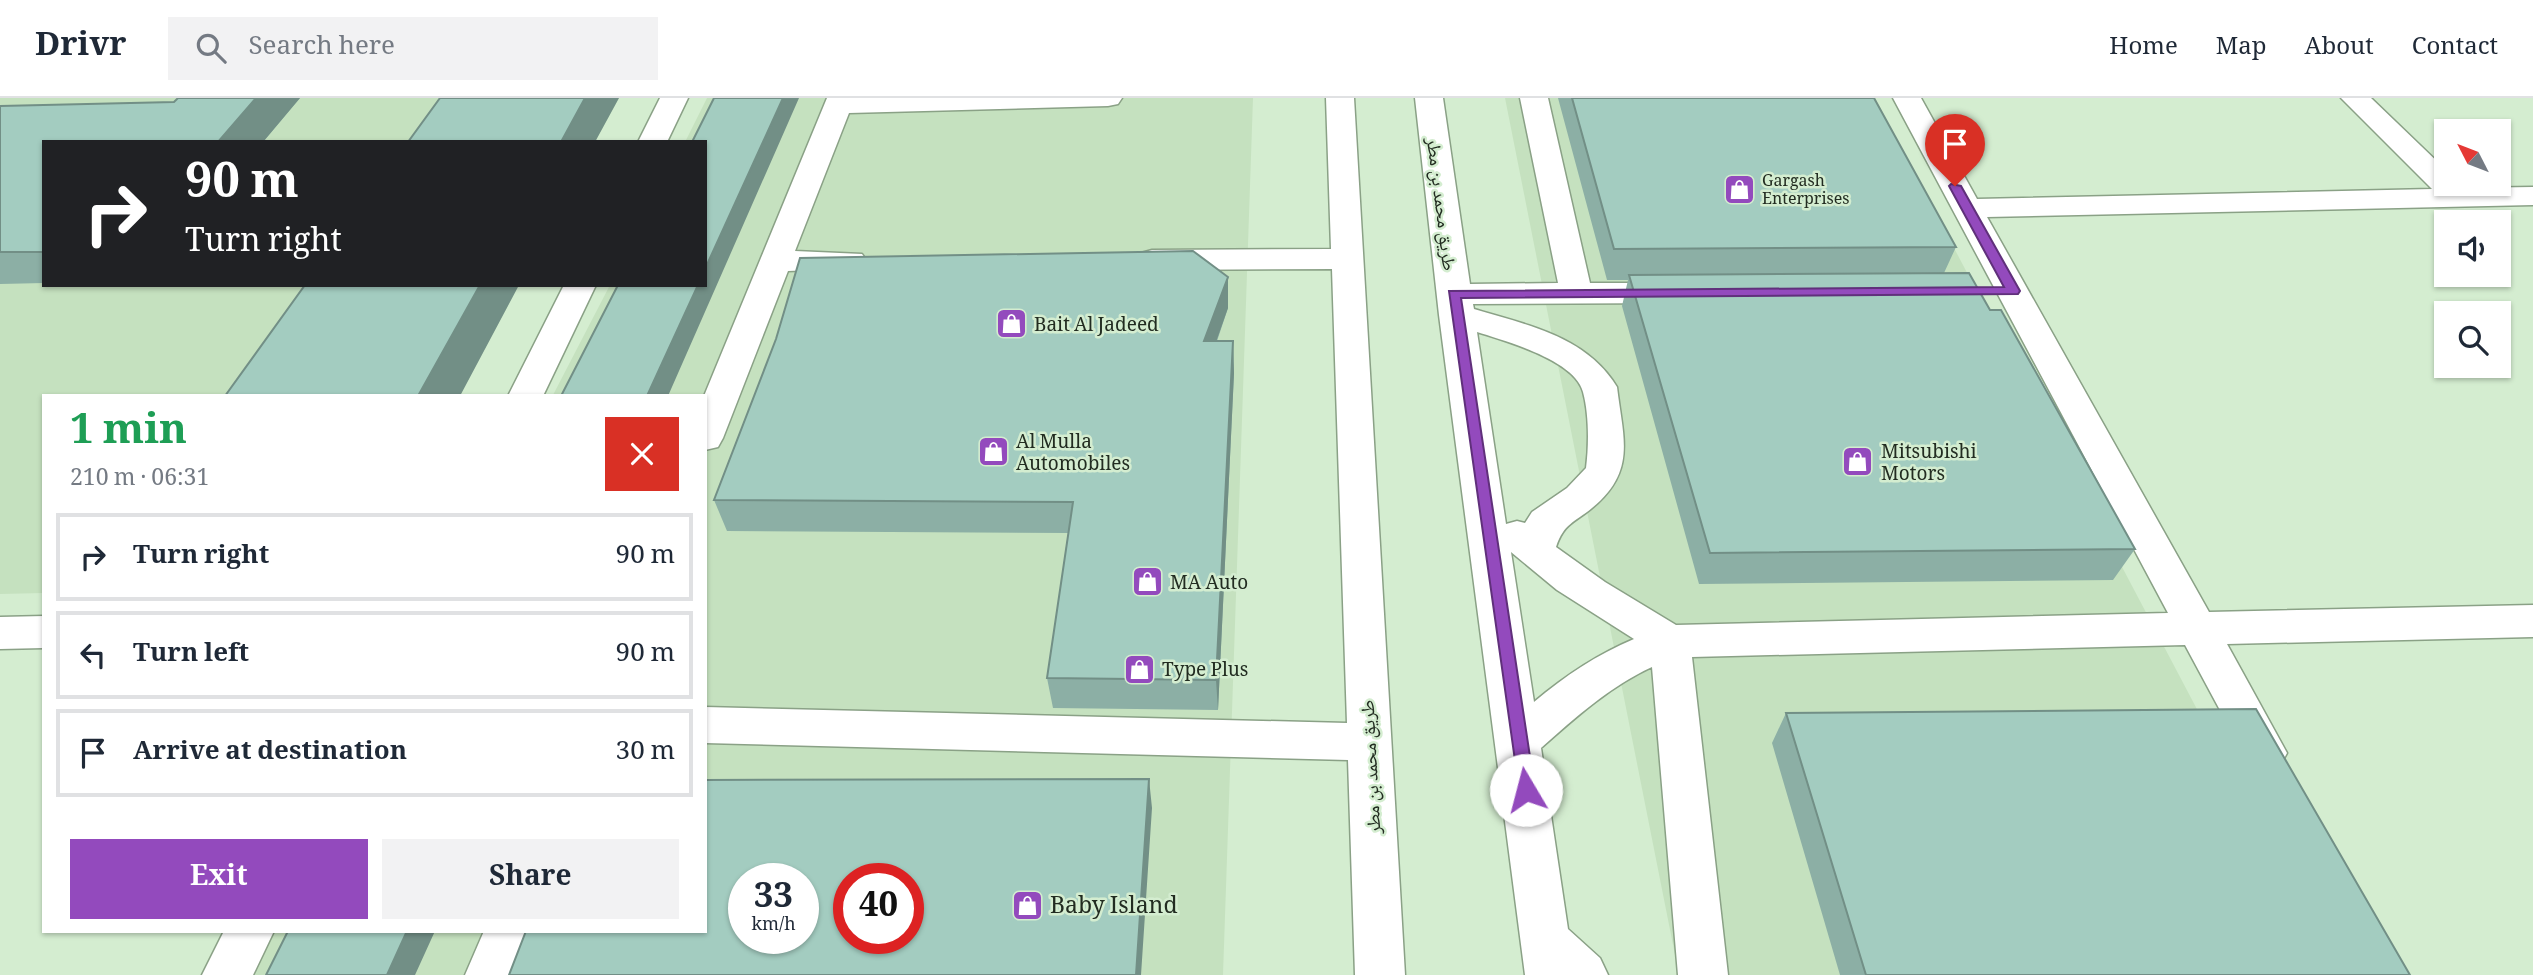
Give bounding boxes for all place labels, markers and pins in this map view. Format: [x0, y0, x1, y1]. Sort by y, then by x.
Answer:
pin [1925, 114, 1985, 186]
place label: Gargash Enterprises [1762, 169, 1850, 214]
shop icon: Gargash Enterprises [1722, 172, 1756, 206]
shop icon: Bait Al Jadeed [994, 307, 1028, 341]
place label: Bait Al Jadeed [1034, 311, 1159, 343]
place label: Al Mulla Automobiles [1016, 428, 1130, 482]
shop icon: Al Mulla Automobiles [976, 435, 1010, 469]
place label: Mitsubishi Motors [1881, 438, 1977, 492]
shop icon: Mitsubishi Motors [1841, 445, 1875, 479]
shop icon: MA Auto [1130, 565, 1164, 599]
place label: MA Auto [1170, 569, 1248, 601]
shop icon: Type Plus [1122, 652, 1156, 686]
place label: Type Plus [1162, 656, 1248, 688]
shop icon: Baby Island [1010, 888, 1044, 922]
place label: Baby Island [1050, 888, 1178, 928]

